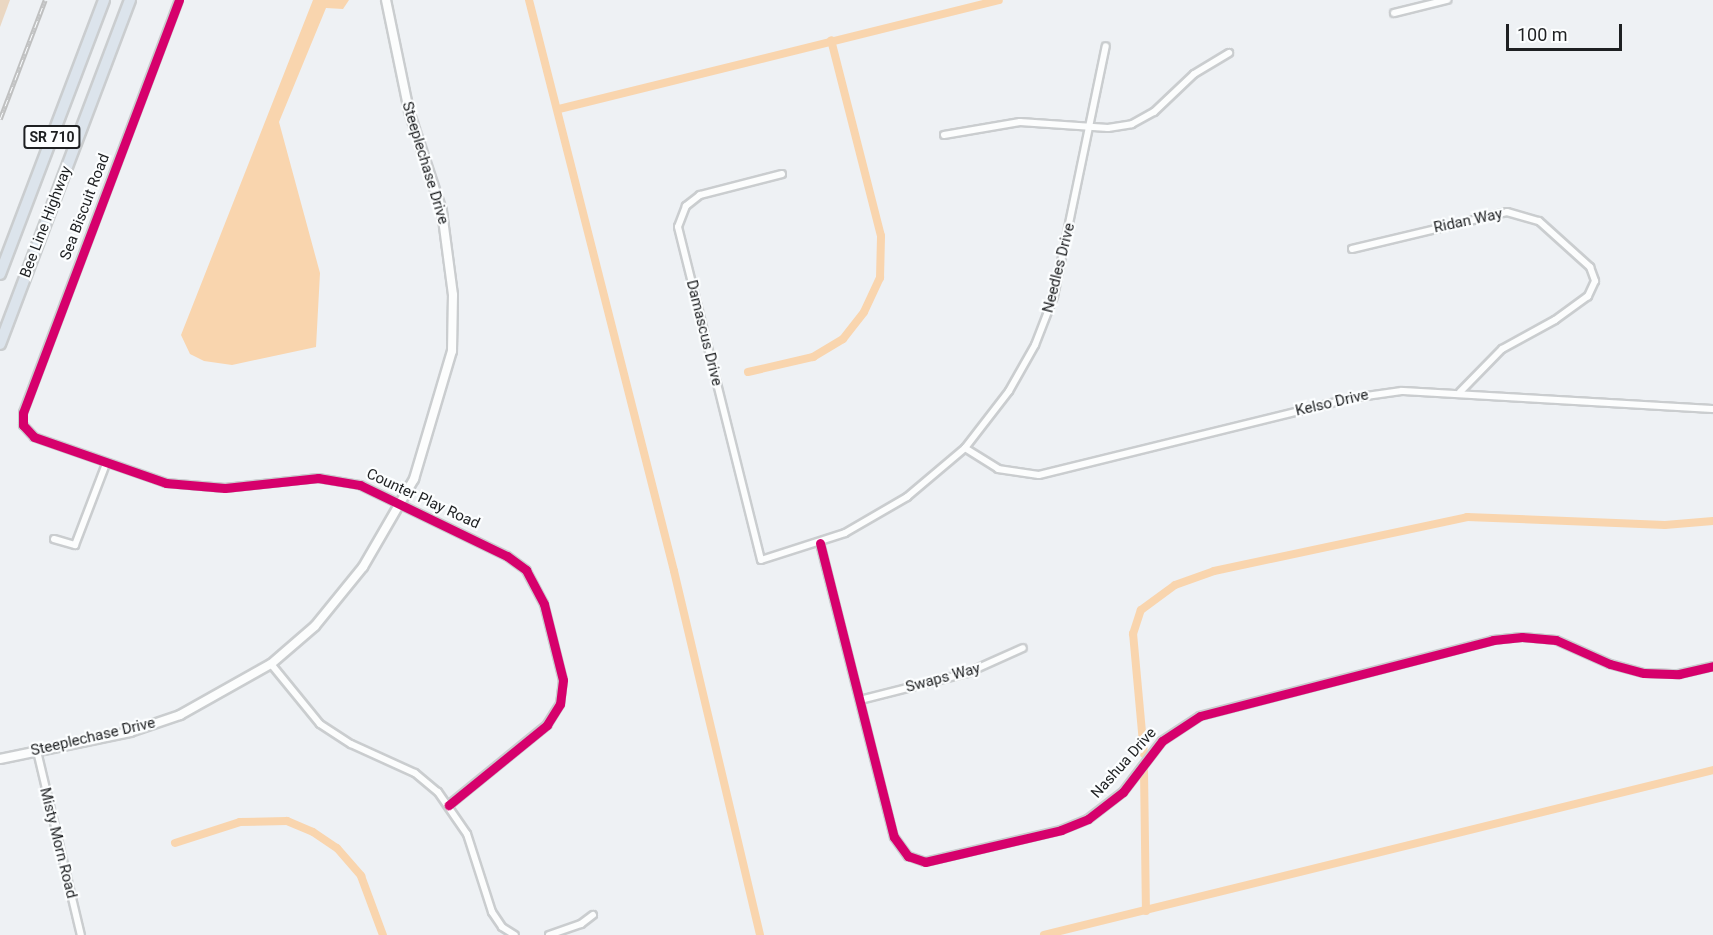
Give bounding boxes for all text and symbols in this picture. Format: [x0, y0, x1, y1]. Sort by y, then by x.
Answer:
scale bar [1509, 12, 1624, 50]
text: 100 m [1517, 24, 1568, 45]
street label: Steeplechase Drive [398, 100, 452, 226]
road number: SR 710 [22, 126, 82, 148]
street label: Sea Biscuit Road [56, 151, 114, 263]
street label: Bee Line Highway [16, 164, 76, 280]
street label: Ridan Way [1432, 205, 1504, 237]
street label: Needles Drive [1039, 221, 1079, 315]
street label: Damascus Drive [682, 278, 726, 388]
street label: Kelso Drive [1294, 386, 1370, 420]
street label: Counter Play Road [363, 465, 483, 533]
street label: Swaps Way [904, 659, 982, 697]
street label: Steeplechase Drive [29, 714, 157, 760]
street label: Nashua Drive [1088, 724, 1160, 802]
street label: Misty Morn Road [36, 786, 80, 900]

